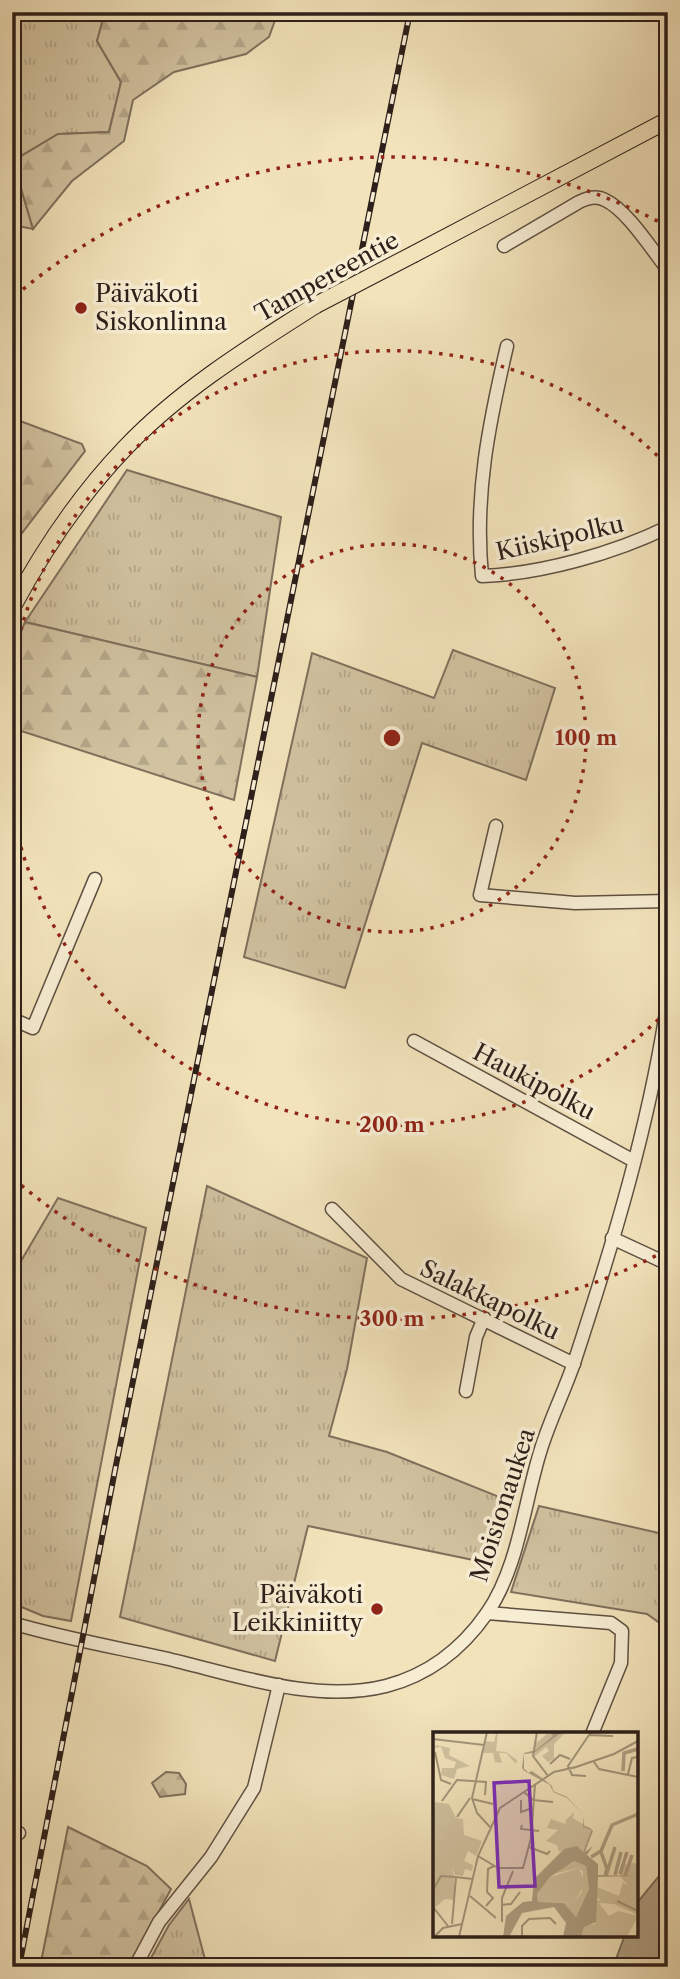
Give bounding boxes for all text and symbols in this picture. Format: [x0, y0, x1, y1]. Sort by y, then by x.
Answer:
street label: Tampereentie [250, 225, 404, 328]
place label: Päiväkoti Siskonlinna [95, 279, 227, 336]
marker: Päiväkoti Siskonlinna [73, 300, 89, 316]
street label: Kiiskipolku [493, 509, 627, 566]
text: 100 m [555, 725, 617, 750]
centre of rings [380, 726, 404, 750]
street label: Haukipolku [468, 1037, 601, 1126]
text: 200 m [359, 1112, 425, 1137]
street label: Salakkapolku [416, 1253, 565, 1346]
text: 300 m [360, 1306, 424, 1331]
street label: Moisionaukea [464, 1424, 541, 1585]
place label: Päiväkoti Leikkiniitty [232, 1580, 364, 1637]
marker: Päiväkoti Leikkiniitty [369, 1601, 385, 1617]
inset map [433, 1732, 638, 1937]

